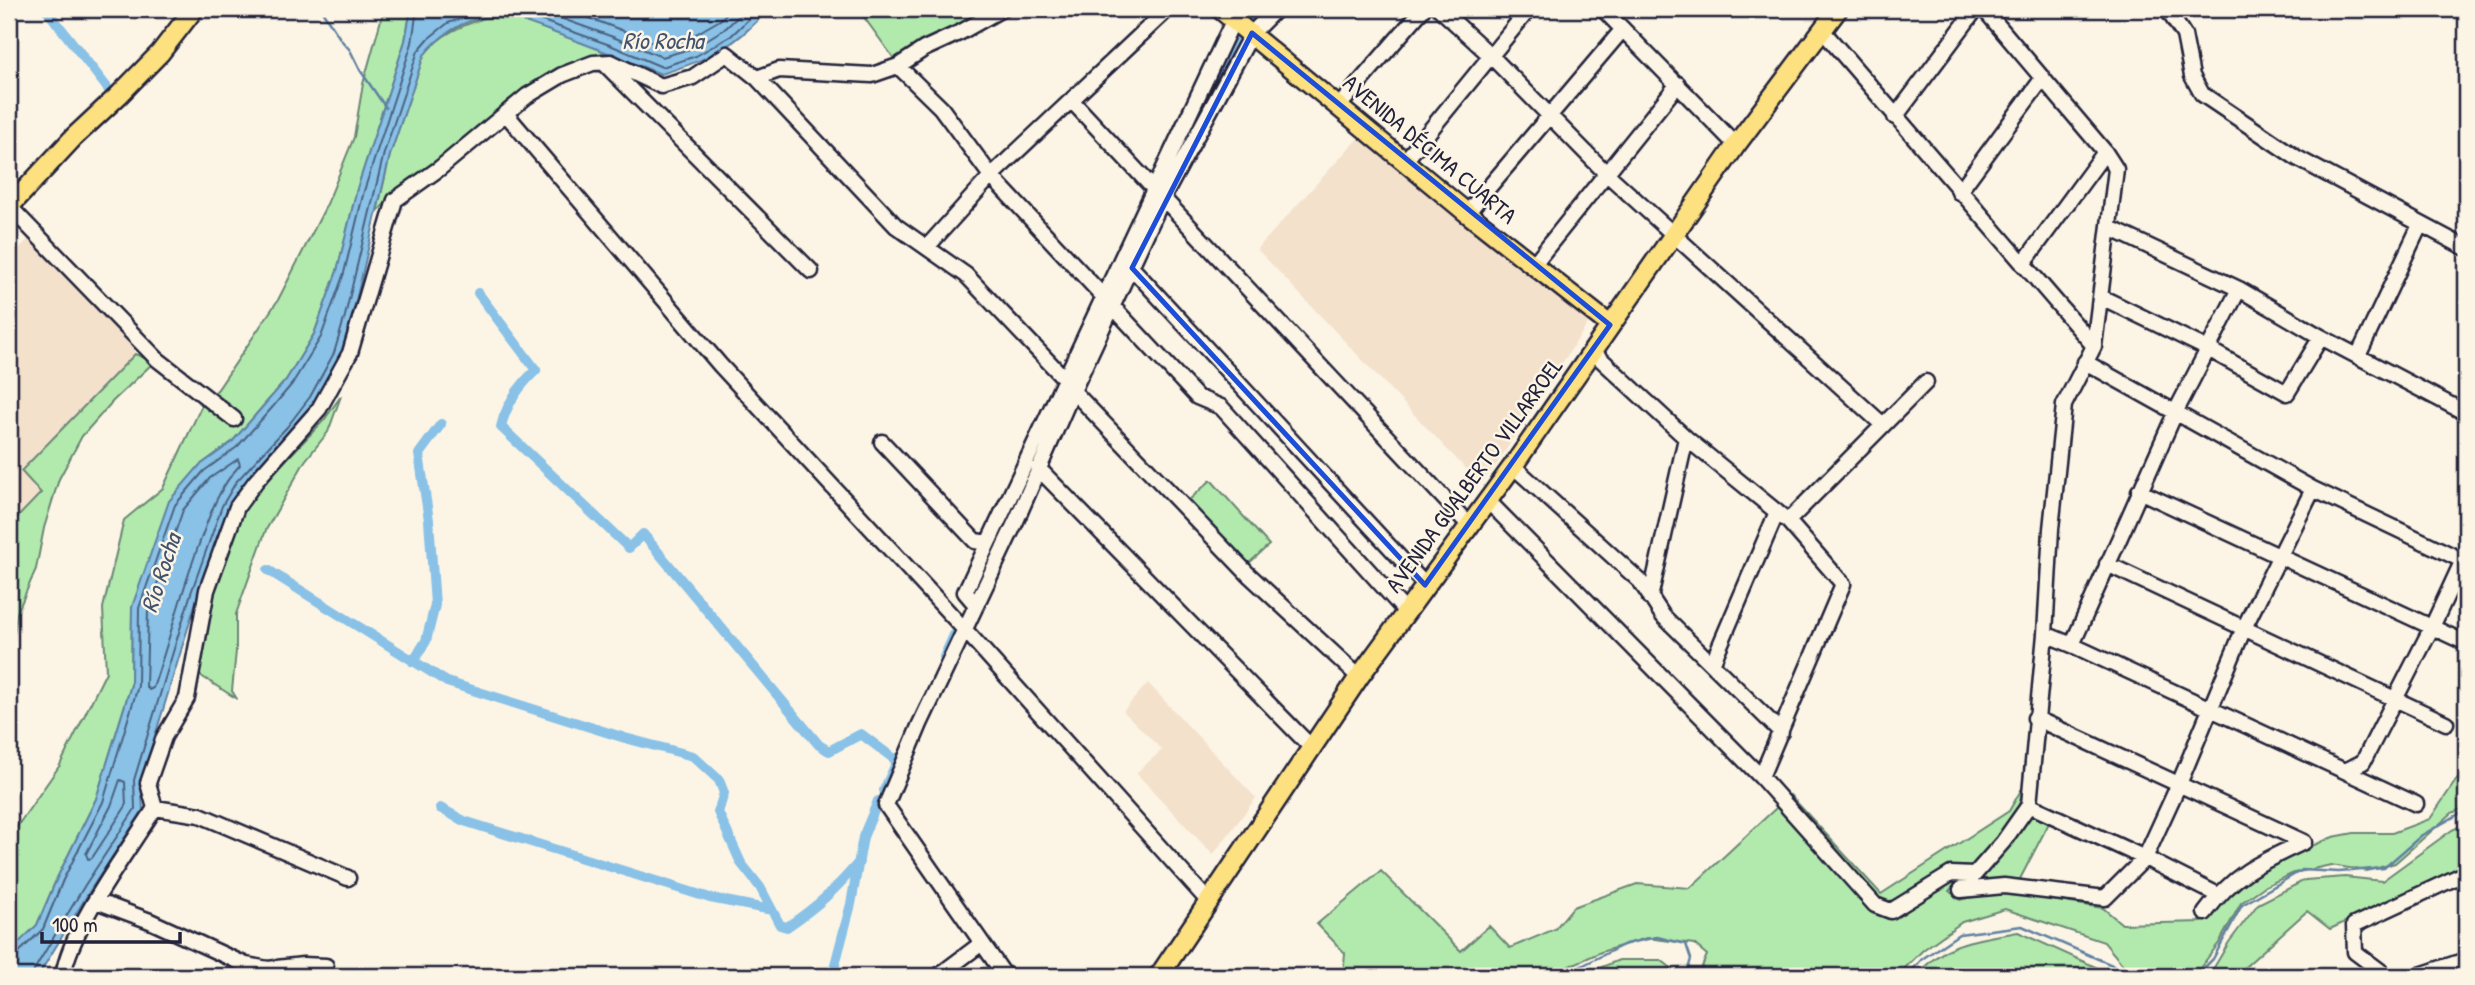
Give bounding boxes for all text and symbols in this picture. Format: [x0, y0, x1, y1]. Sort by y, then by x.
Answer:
water label: Río Rocha [623, 24, 706, 56]
street label: AVENIDA DÉCIMA CUARTA [1337, 67, 1524, 230]
street label: AVENIDA GUALBERTO VILLARROEL [1378, 351, 1569, 598]
water label: Río Rocha [132, 527, 189, 616]
scale bar [42, 901, 180, 945]
text: 100 m [52, 910, 98, 939]

